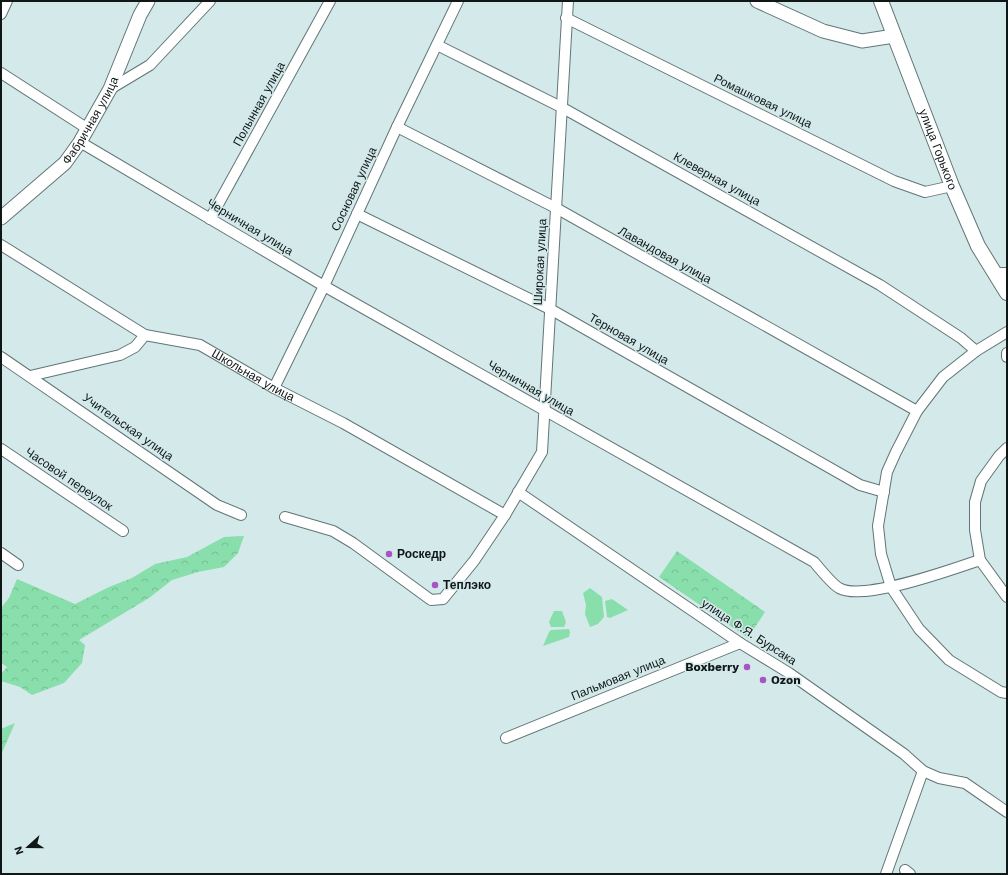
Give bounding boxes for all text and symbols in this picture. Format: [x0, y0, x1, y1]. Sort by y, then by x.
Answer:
street label: Полынная улица [230, 59, 288, 149]
street label: Ромашковая улица [712, 71, 815, 131]
street label: Фабричная улица [59, 74, 121, 167]
street label: улица Горького [916, 107, 960, 192]
street label: Сосновая улица [328, 144, 380, 233]
street label: Клеверная улица [671, 149, 763, 209]
street label: Черничная улица [204, 196, 296, 258]
street label: Широкая улица [531, 218, 549, 306]
street label: Лавандовая улица [616, 224, 714, 287]
street label: Терновая улица [587, 310, 672, 368]
street label: Школьная улица [209, 346, 297, 404]
street label: Черничная улица [485, 357, 577, 419]
street label: Учительская улица [80, 391, 176, 464]
street label: Часовой переулок [23, 445, 116, 514]
place label: Роскедр [397, 547, 446, 561]
marker: Роскедр [384, 549, 394, 559]
place label: Теплэко [443, 578, 491, 592]
marker: Теплэко [430, 580, 440, 590]
street label: улица Ф.Я. Бурсака [699, 596, 799, 668]
street label: Пальмовая улица [569, 653, 667, 703]
place label: Boxberry [685, 660, 739, 674]
marker: Boxberry [742, 662, 752, 672]
place label: Ozon [771, 673, 801, 687]
marker: Ozon [758, 675, 768, 685]
north arrow [8, 827, 48, 867]
text: N [12, 844, 27, 857]

